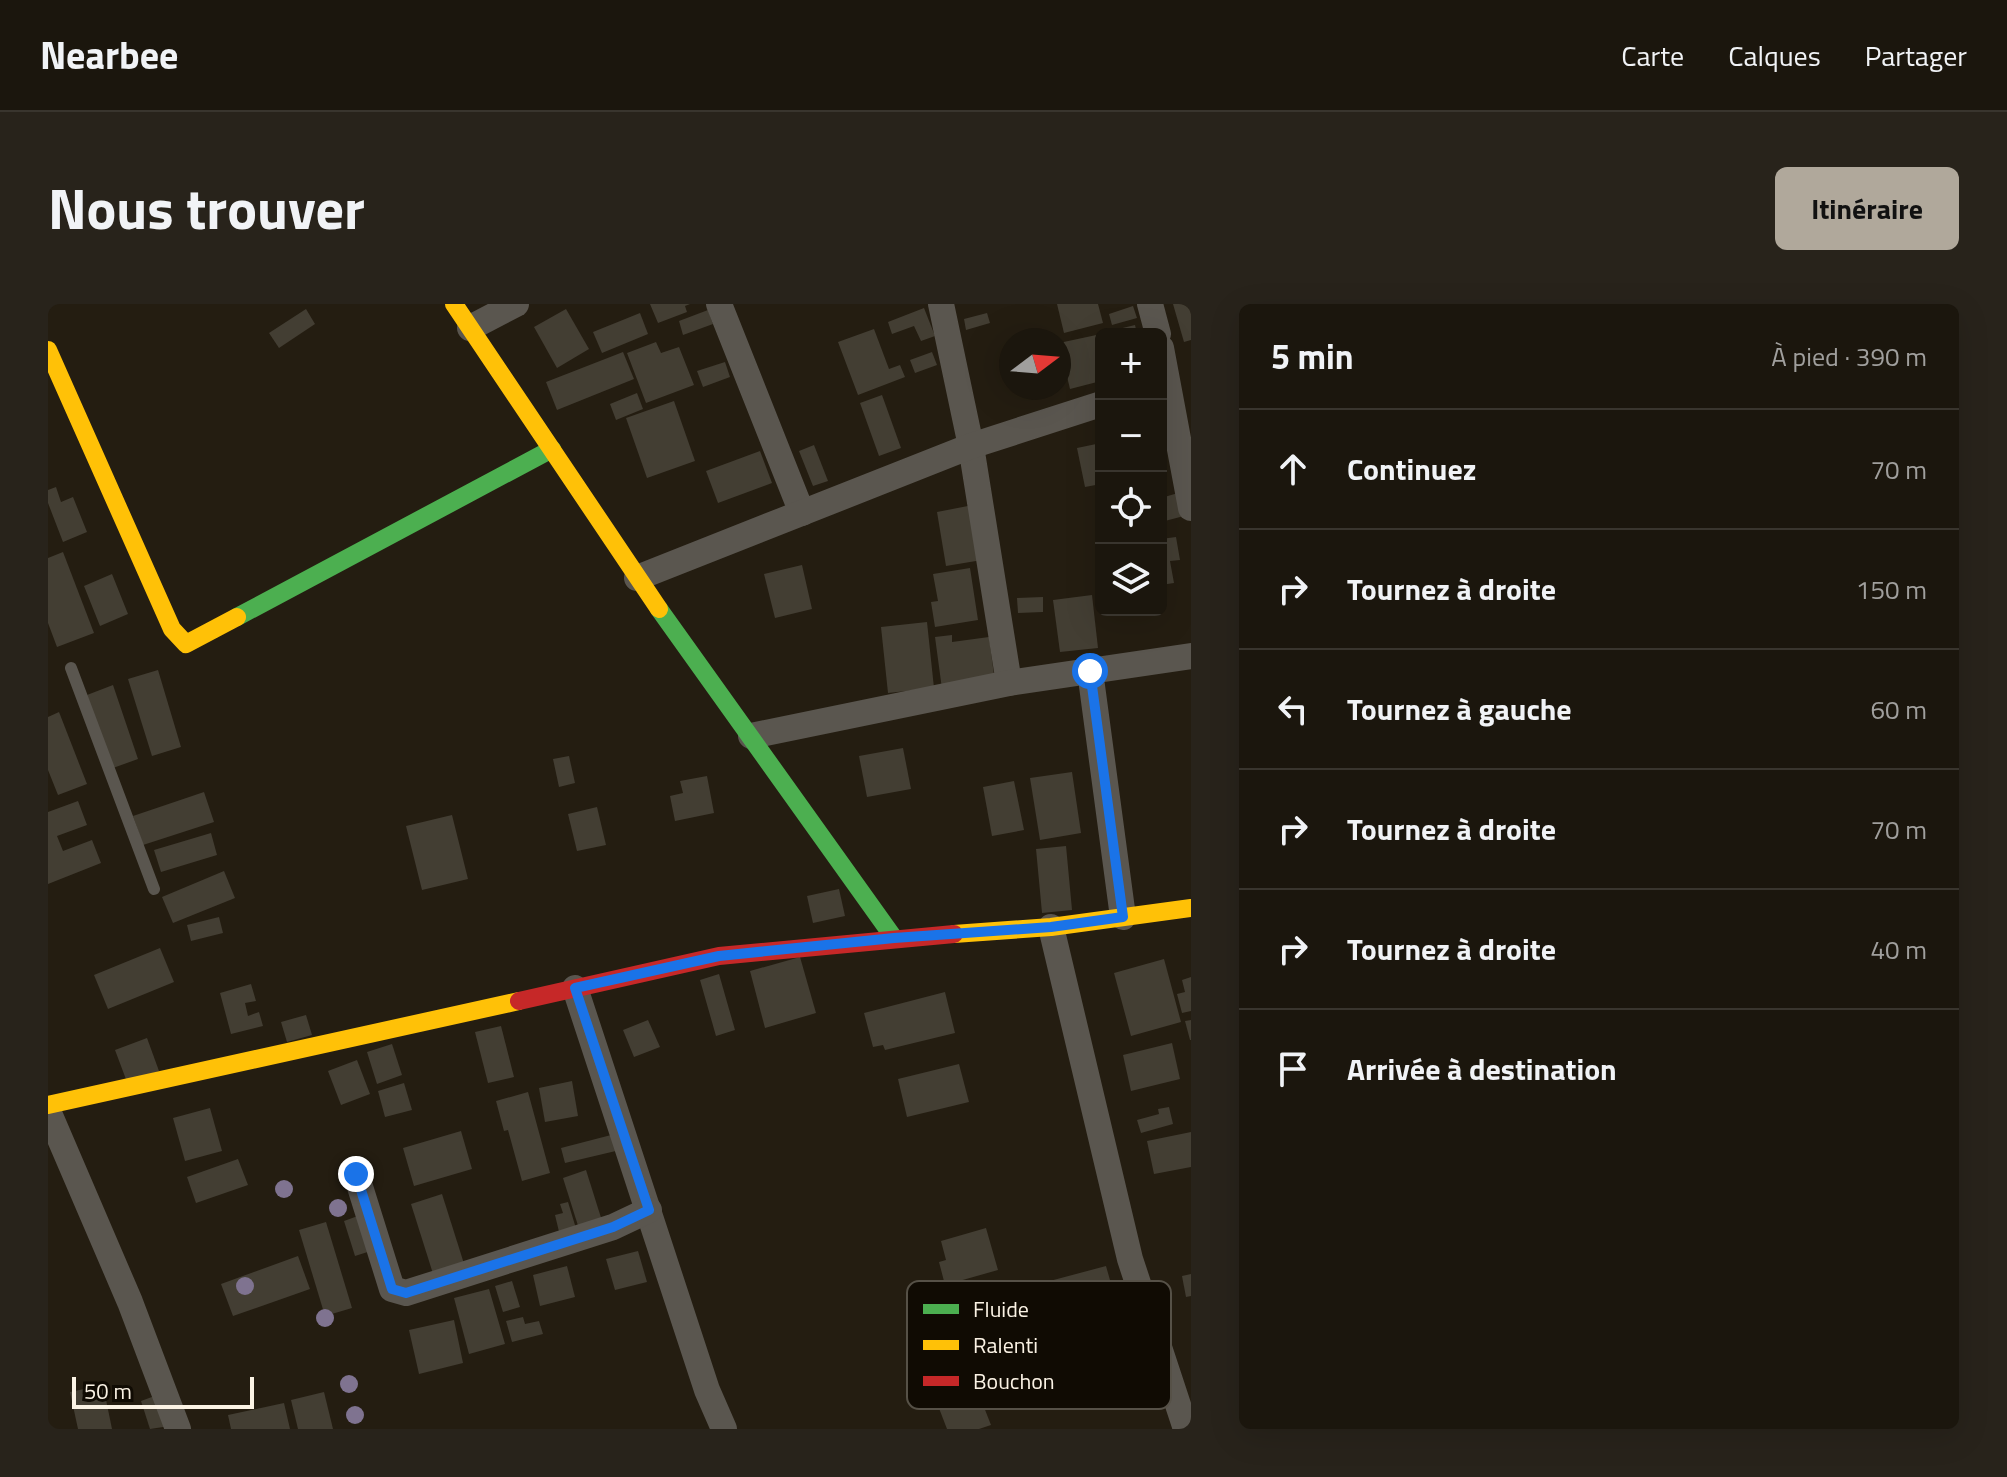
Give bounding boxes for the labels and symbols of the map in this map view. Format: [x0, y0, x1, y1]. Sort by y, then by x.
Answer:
north arrow [999, 328, 1071, 400]
route start [1072, 653, 1108, 689]
route end [338, 1156, 374, 1192]
legend [907, 1281, 1171, 1409]
text: Fluide [973, 1292, 1029, 1326]
text: Ralenti [973, 1328, 1038, 1362]
text: Bouchon [973, 1364, 1055, 1398]
scale bar [72, 1373, 254, 1409]

